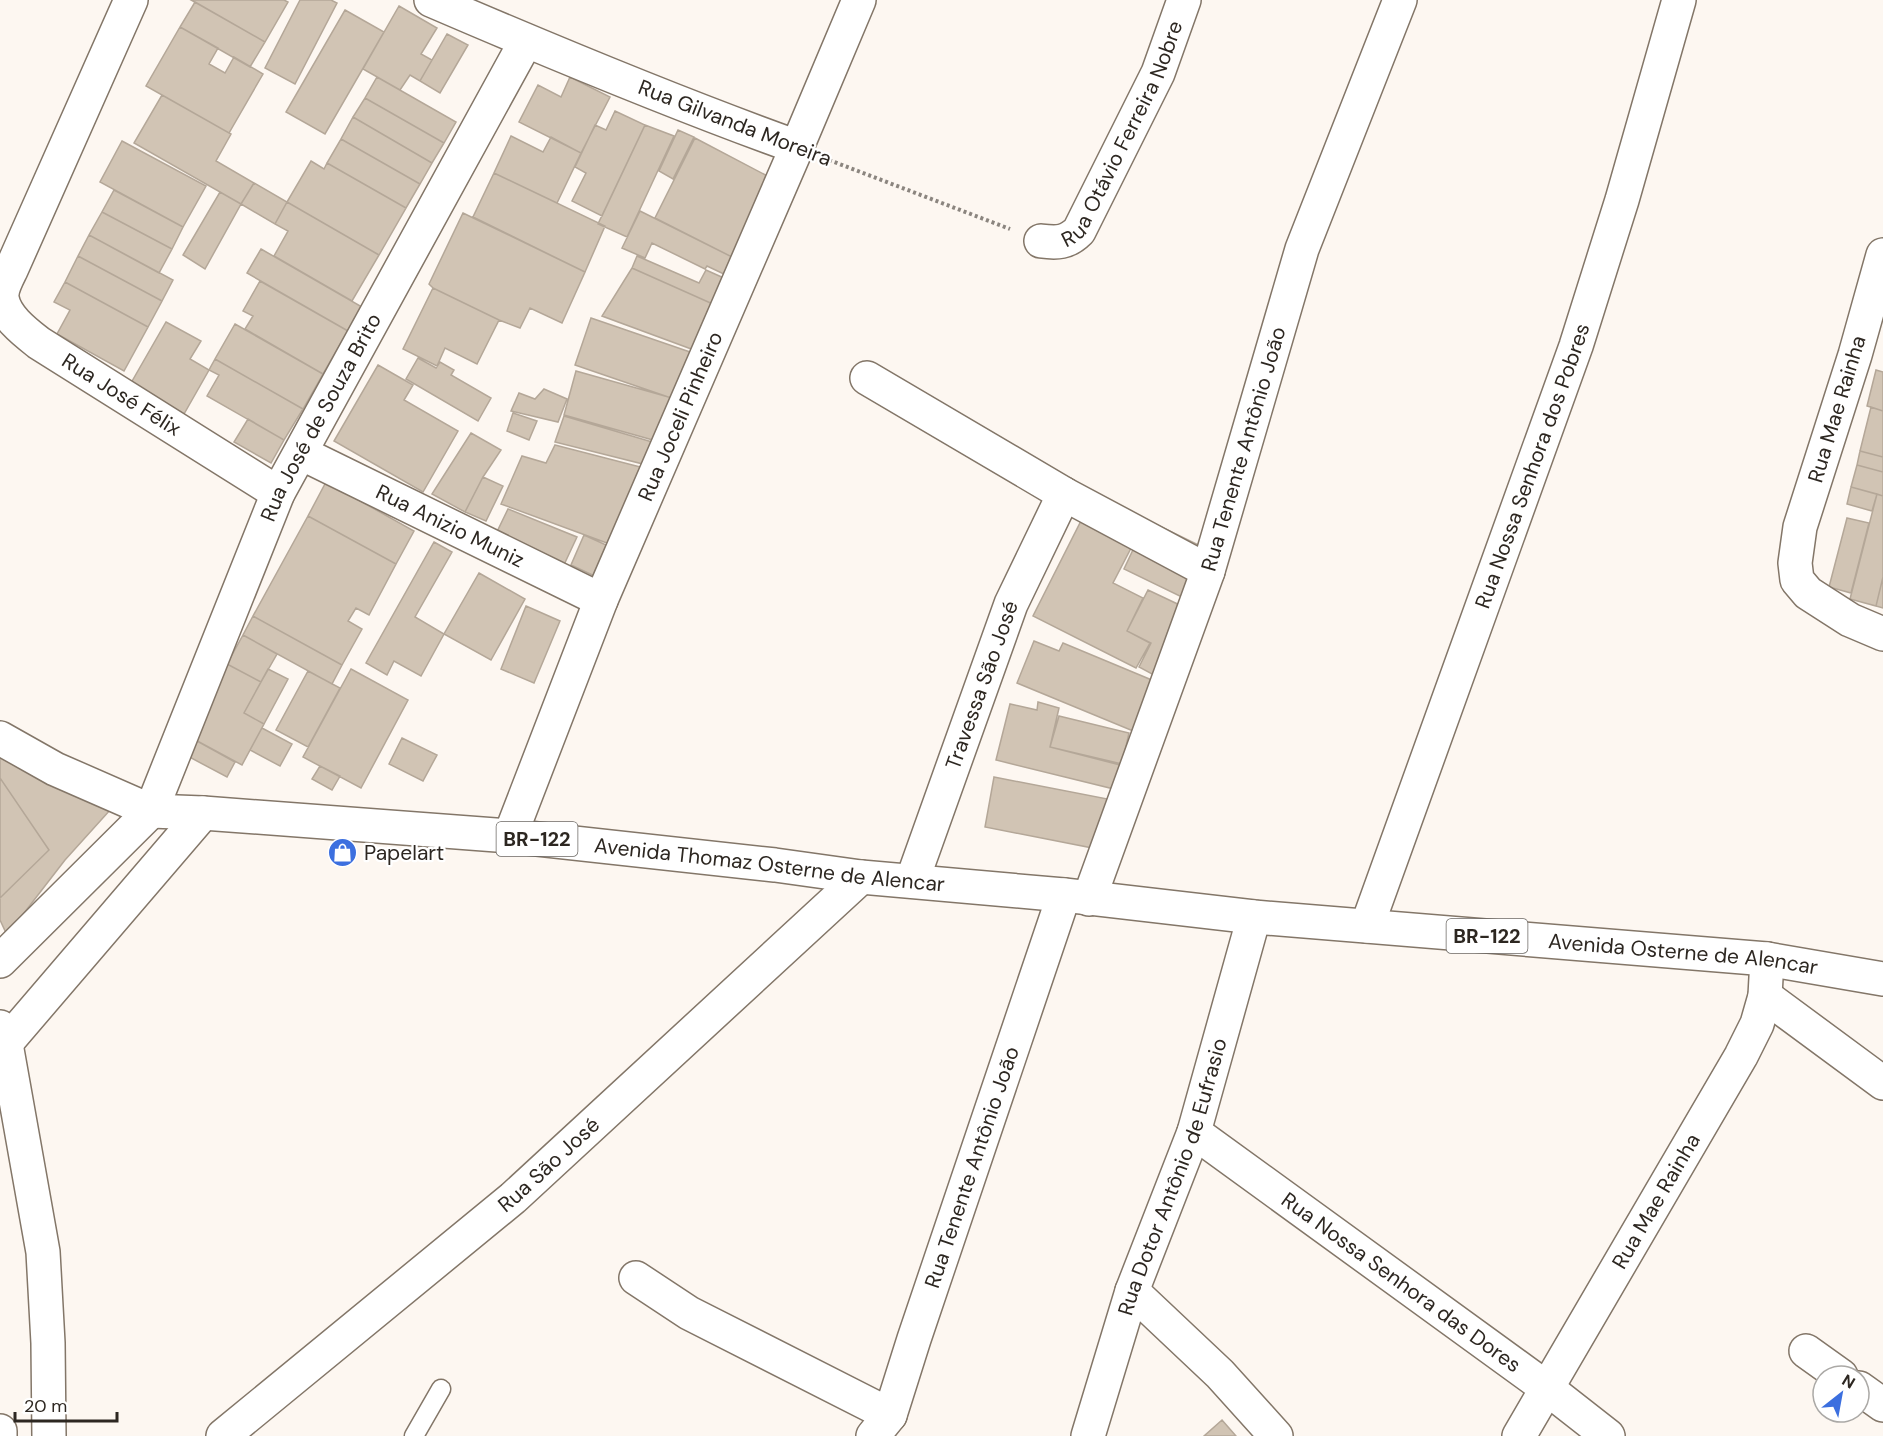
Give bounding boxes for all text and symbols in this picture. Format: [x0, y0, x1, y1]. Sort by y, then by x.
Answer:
street label: Rua Otávio Ferreira Nobre [1057, 17, 1189, 254]
street label: Rua Gilvanda Moreira [634, 73, 836, 173]
street label: Rua José de Souza Brito [254, 308, 388, 526]
street label: Rua Nossa Senhora dos Pobres [1469, 320, 1596, 612]
street label: Rua Tenente Antônio João [1195, 323, 1293, 575]
street label: Rua Joceli Pinheiro [631, 327, 729, 505]
street label: Rua Mae Rainha [1801, 332, 1873, 486]
street label: Rua José Félix [56, 347, 186, 443]
street label: Rua Anizio Muniz [371, 478, 529, 574]
street label: Travessa São José [939, 597, 1025, 773]
road number: BR-122 [496, 822, 578, 856]
street label: Avenida Thomaz Osterne de Alencar [593, 831, 946, 898]
shop icon: Papelart [327, 837, 359, 869]
place label: Papelart [364, 839, 444, 867]
road number: BR-122 [1446, 919, 1528, 953]
street label: Avenida Osterne de Alencar [1547, 927, 1820, 982]
street label: Rua Dotor Antônio de Eufrasio [1111, 1035, 1234, 1319]
street label: Rua Tenente Antônio João [918, 1043, 1026, 1292]
street label: Rua São José [492, 1111, 606, 1219]
street label: Rua Mae Rainha [1606, 1128, 1707, 1274]
street label: Rua Nossa Senhora das Dores [1276, 1186, 1527, 1379]
north arrow [1811, 1364, 1871, 1424]
text: N [1838, 1370, 1859, 1394]
scale bar [15, 1385, 117, 1423]
text: 20 m [24, 1394, 67, 1418]

